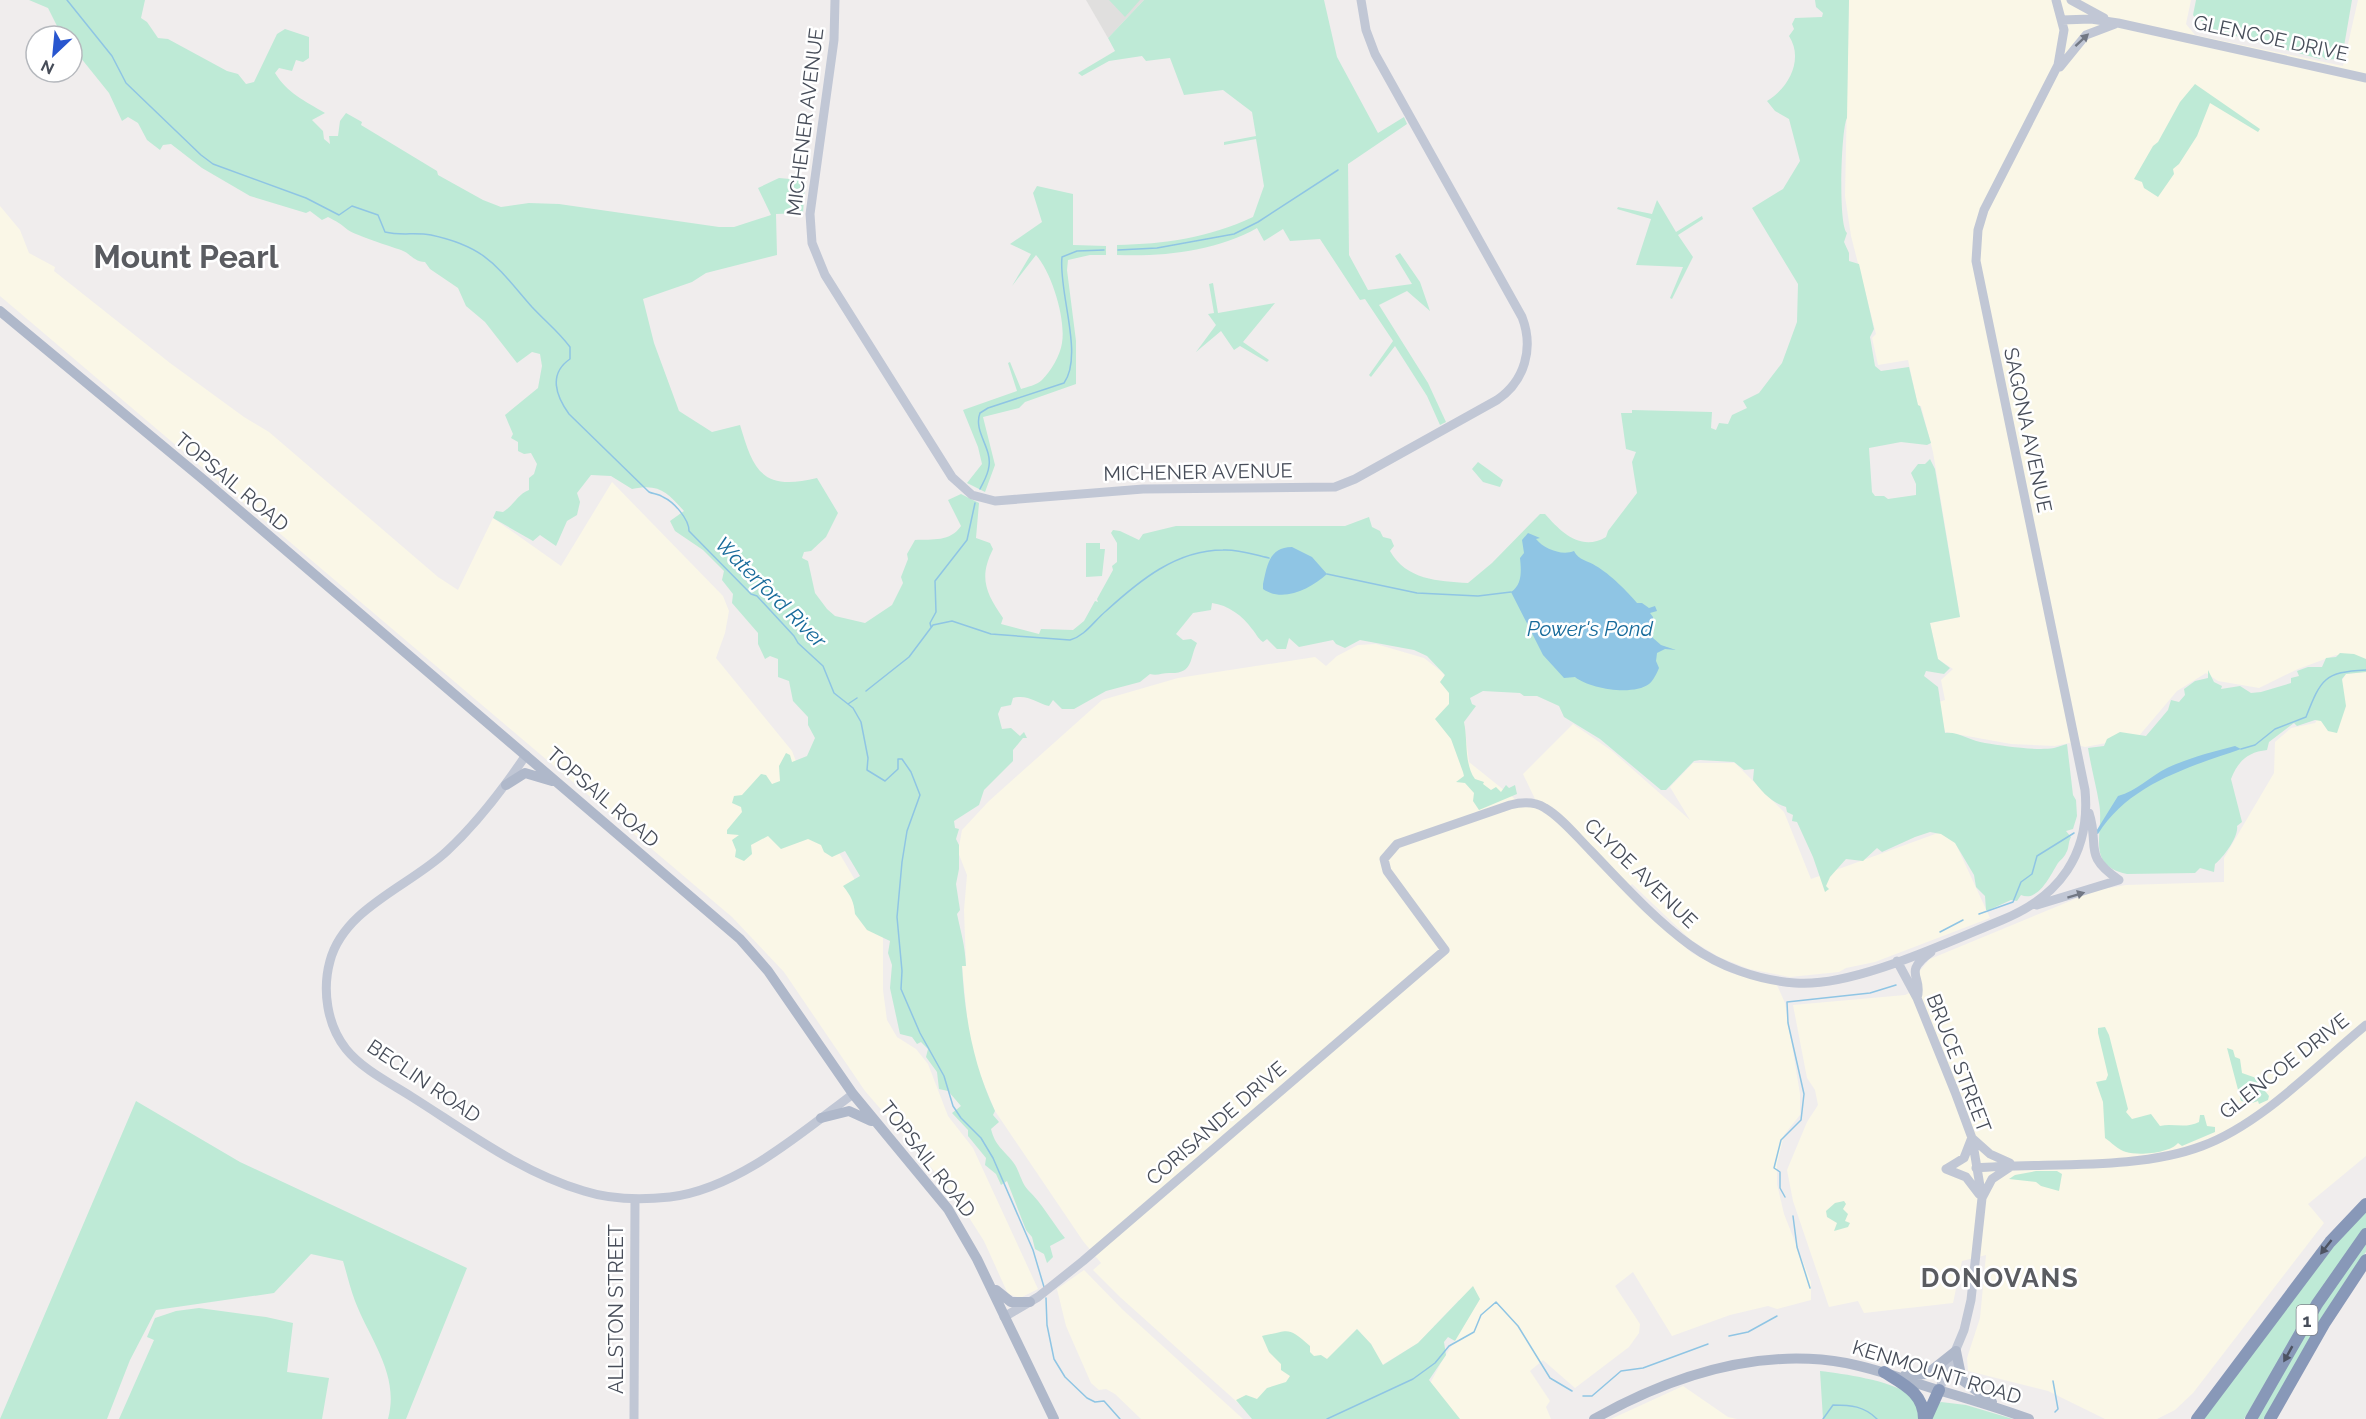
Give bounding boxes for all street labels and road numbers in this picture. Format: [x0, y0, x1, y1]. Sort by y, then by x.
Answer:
street label: GLENCOE DRIVE [2191, 10, 2351, 66]
street label: MICHENER AVENUE [782, 27, 828, 217]
street label: SAGONA AVENUE [1999, 345, 2057, 515]
street label: TOPSAIL ROAD [170, 427, 294, 537]
street label: MICHENER AVENUE [1103, 458, 1293, 486]
street label: TOPSAIL ROAD [542, 742, 664, 852]
street label: CLYDE AVENUE [1579, 813, 1703, 933]
street label: BRUCE STREET [1922, 990, 1996, 1136]
street label: GLENCOE DRIVE [2215, 1008, 2353, 1124]
street label: BECLIN ROAD [363, 1034, 485, 1128]
street label: CORISANDE DRIVE [1141, 1056, 1291, 1190]
street label: TOPSAIL ROAD [875, 1096, 981, 1222]
street label: ALLSTON STREET [604, 1224, 628, 1394]
road number: 1 [2296, 1305, 2318, 1335]
street label: KENMOUNT ROAD [1849, 1335, 2025, 1409]

